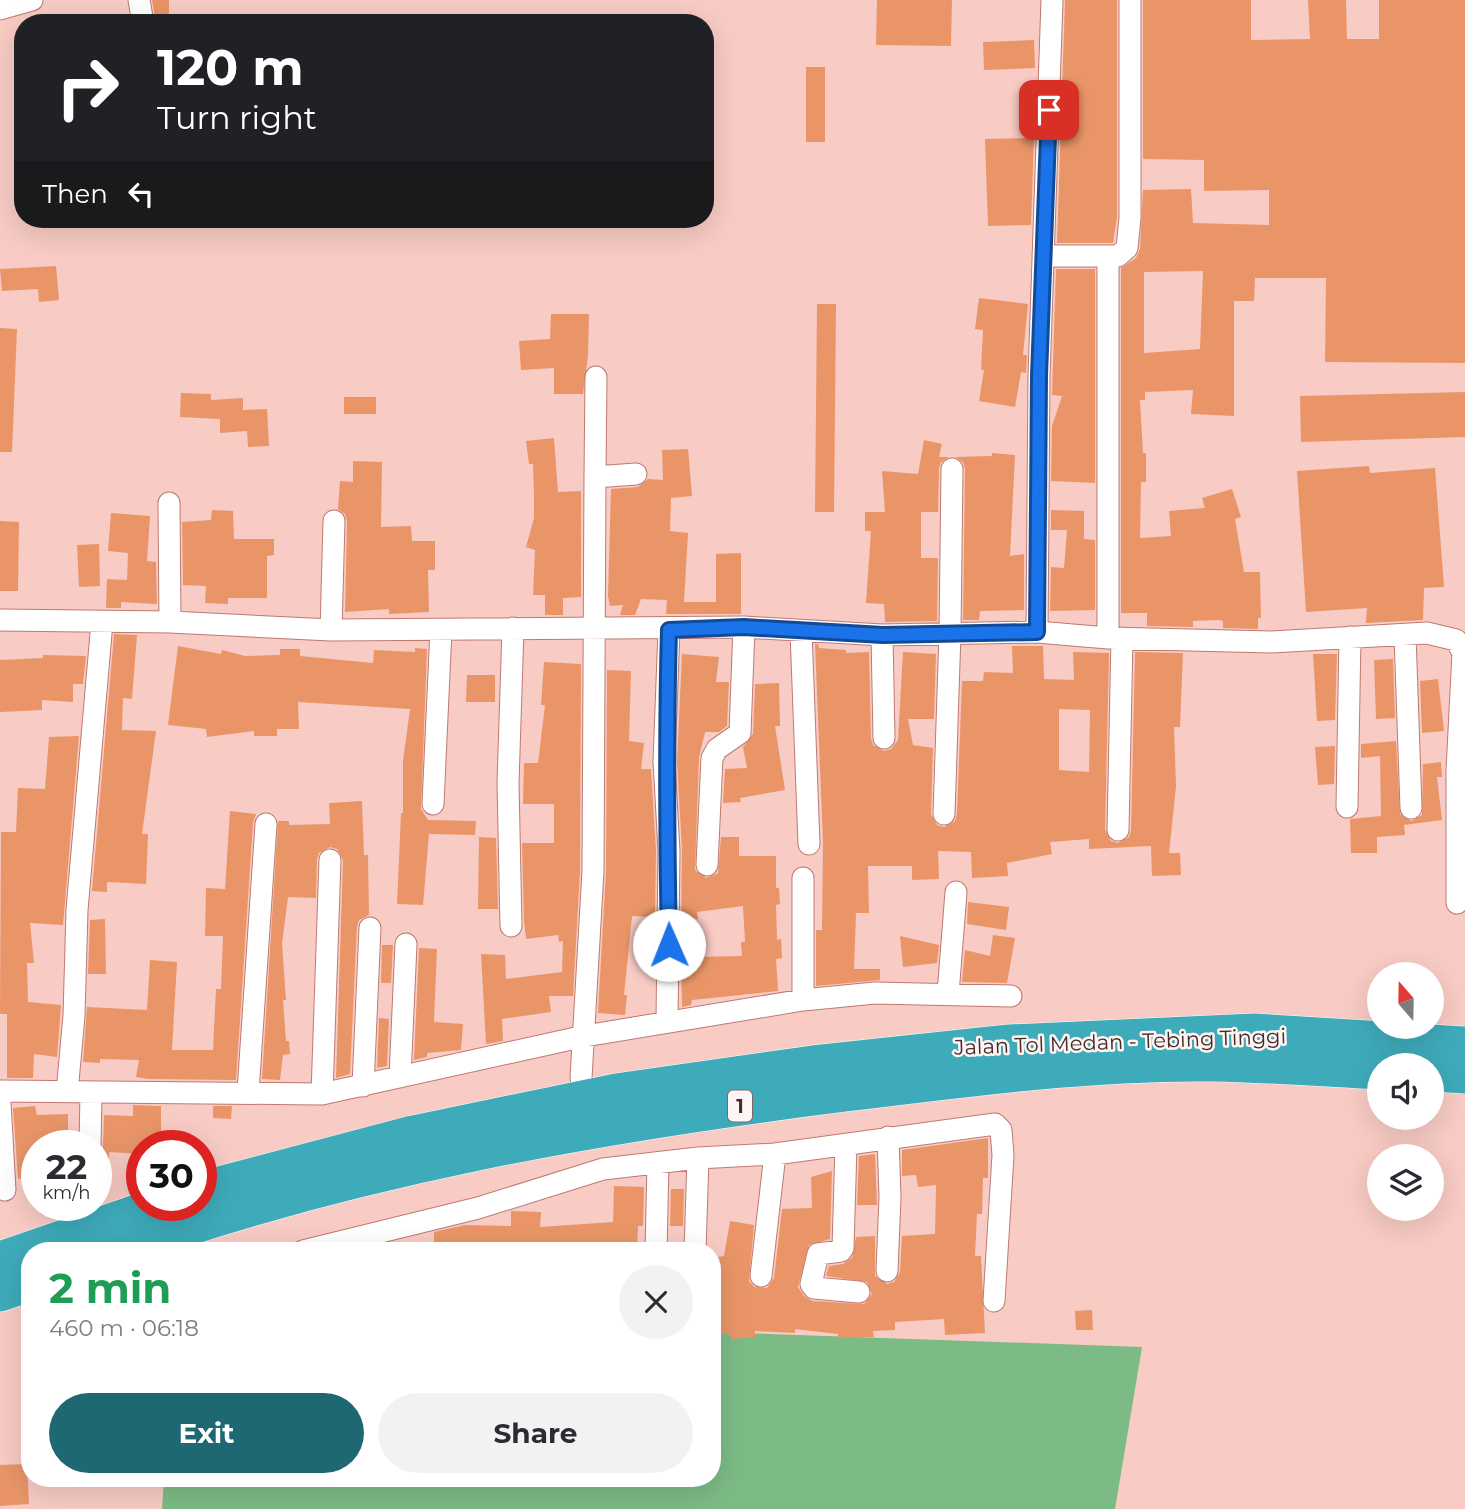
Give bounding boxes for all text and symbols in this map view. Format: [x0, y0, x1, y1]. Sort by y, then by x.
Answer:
text: 120 m [157, 38, 304, 97]
icon: right [42, 42, 133, 133]
pin [1019, 80, 1079, 140]
icon: arrive [1030, 91, 1068, 129]
text: Turn right [157, 98, 317, 137]
icon: left [122, 175, 160, 213]
text: Then [42, 178, 108, 210]
position arrow [632, 908, 706, 982]
north arrow [1367, 962, 1444, 1040]
map controls [1367, 962, 1444, 1221]
street label: Jalan Tol Medan - Tebing Tinggi [952, 1023, 1286, 1060]
button: sound [1367, 1053, 1444, 1130]
road number: 1 [728, 1090, 752, 1122]
speed limit sign: 30 [126, 1130, 217, 1221]
button: layers [1367, 1144, 1444, 1221]
text: 22 [46, 1145, 87, 1188]
text: km/h [42, 1182, 91, 1204]
text: 2 min [49, 1262, 171, 1314]
button: close [619, 1265, 693, 1339]
text: 460 m · 06:18 [49, 1314, 199, 1342]
button: Exit [49, 1393, 364, 1473]
button: Share [378, 1393, 693, 1473]

